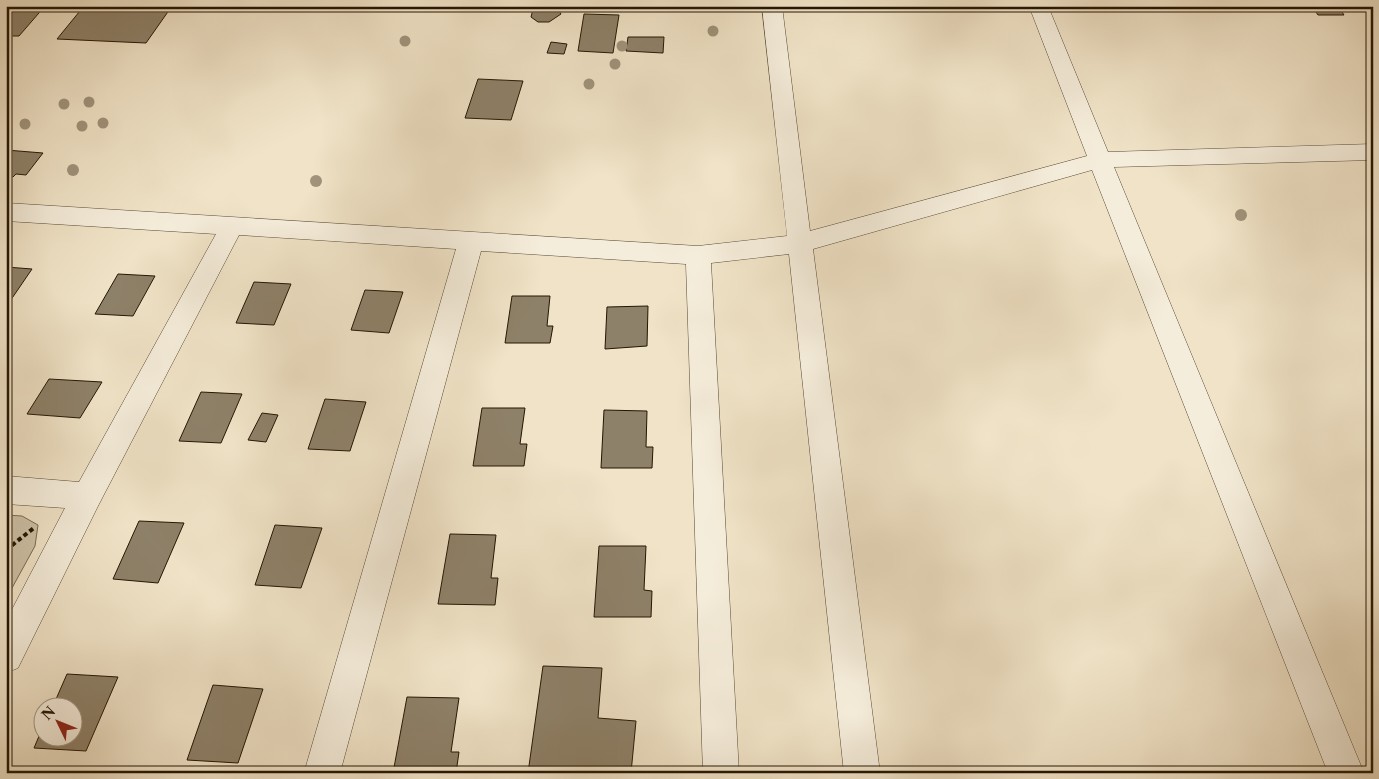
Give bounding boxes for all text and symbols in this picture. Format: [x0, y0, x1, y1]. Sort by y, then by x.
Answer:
north arrow [32, 696, 82, 746]
text: N [38, 703, 59, 724]

